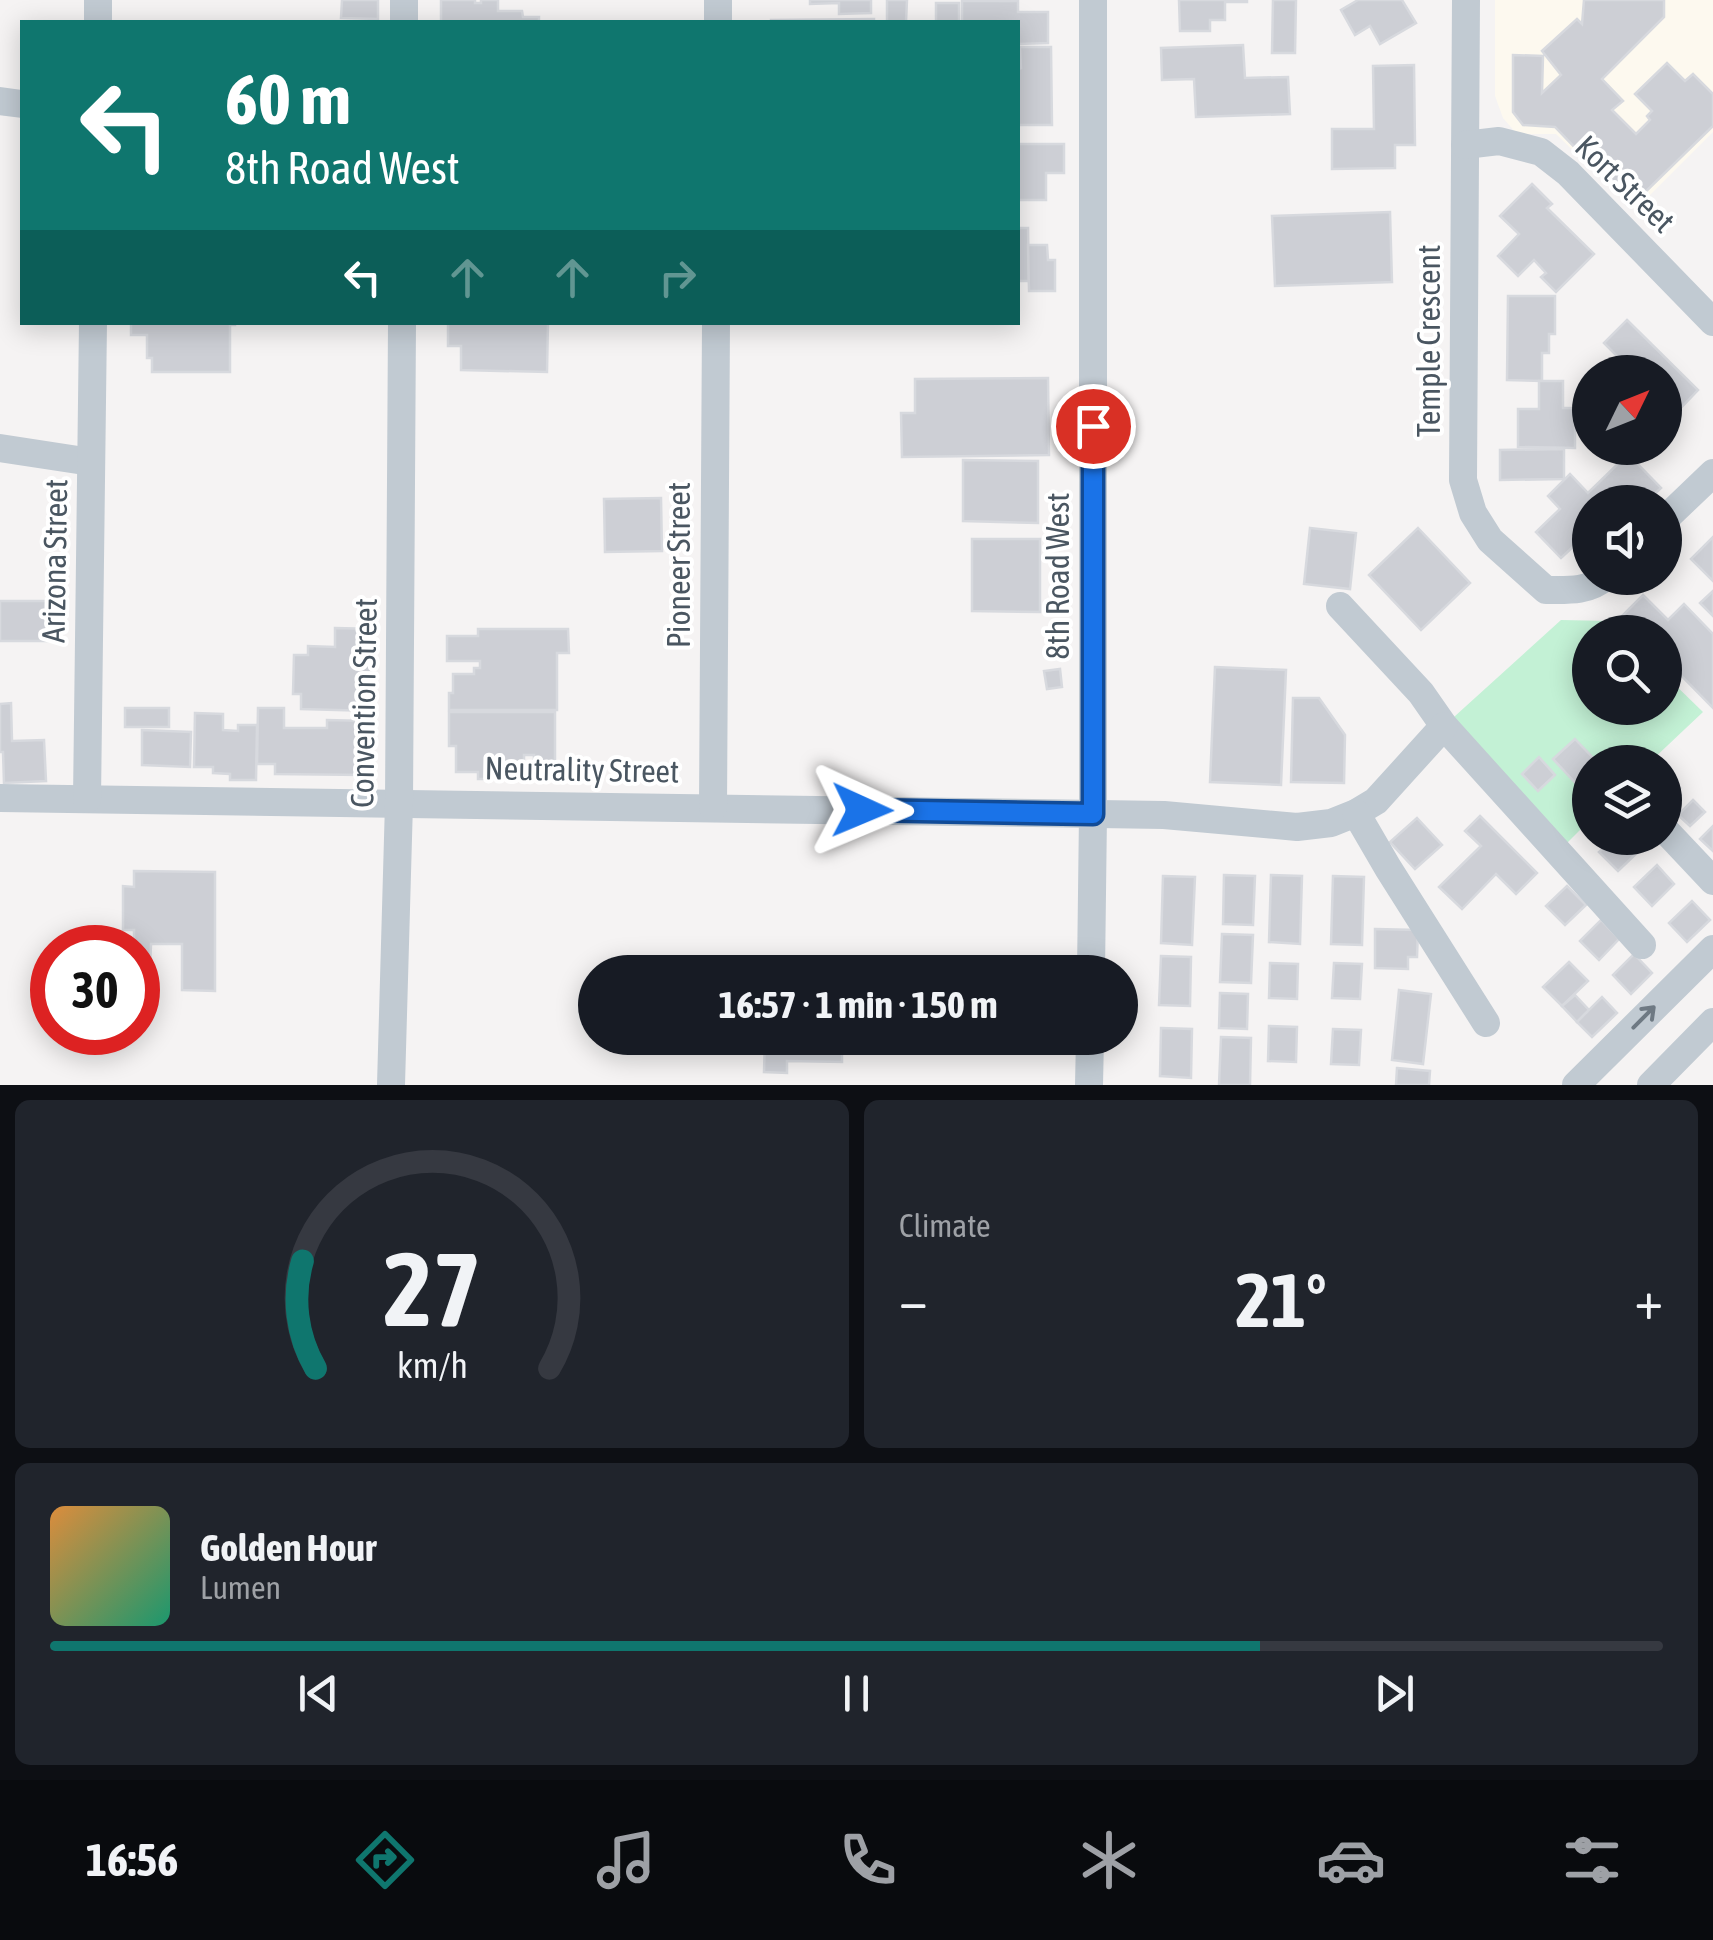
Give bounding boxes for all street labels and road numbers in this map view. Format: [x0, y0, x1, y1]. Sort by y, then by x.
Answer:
street label: Kort Street [1568, 128, 1682, 240]
street label: Temple Crescent [1410, 245, 1447, 437]
street label: Arizona Street [35, 479, 74, 643]
street label: Pioneer Street [660, 482, 697, 648]
street label: 8th Road West [1039, 493, 1076, 659]
street label: Convention Street [343, 598, 384, 808]
street label: Neutrality Street [484, 749, 680, 790]

